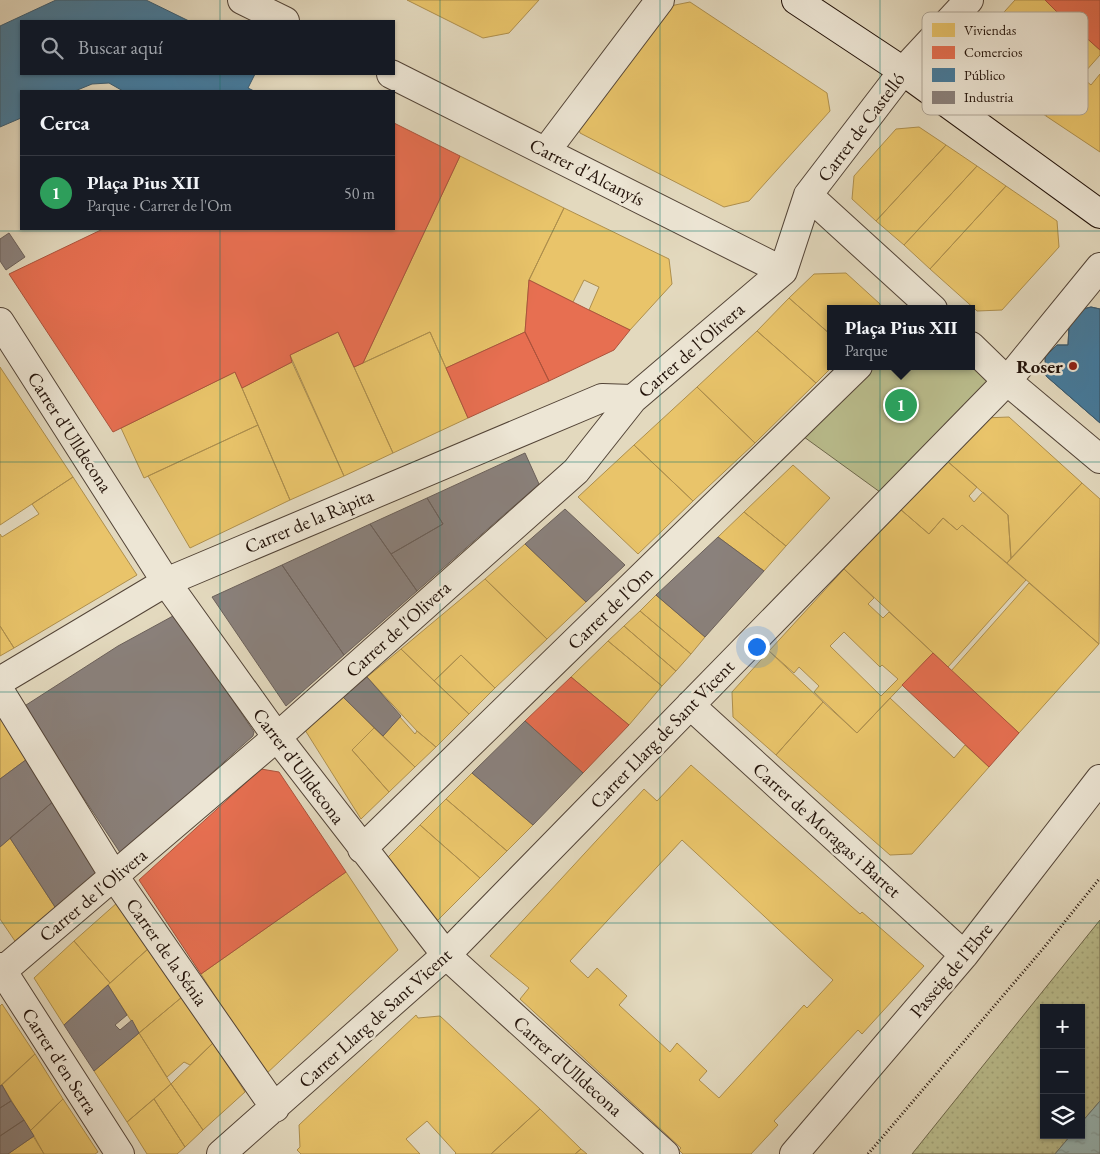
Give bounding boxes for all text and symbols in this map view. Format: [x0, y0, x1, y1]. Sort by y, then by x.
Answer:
legend [922, 12, 1088, 115]
search box [20, 20, 395, 75]
text: Viviendas [964, 21, 1017, 39]
icon: search [38, 34, 66, 62]
text: Buscar aquí [78, 35, 163, 60]
text: Comercios [964, 43, 1023, 61]
text: Público [964, 66, 1005, 84]
street label: Carrer de Castelló [812, 67, 910, 187]
text: Industria [964, 88, 1014, 106]
text: Cerca [40, 109, 90, 136]
street label: Carrer d'Alcanyís [525, 132, 649, 212]
text: Plaça Pius XII [87, 170, 200, 195]
text: 1 [52, 183, 60, 204]
text: 50 m [344, 183, 375, 204]
text: Parque · Carrer de l'Om [87, 195, 232, 216]
street label: Carrer de l'Olivera [632, 297, 750, 403]
popup [827, 305, 975, 370]
text: Plaça Pius XII [845, 315, 957, 340]
text: Parque [845, 340, 887, 361]
place label: Roser [1016, 354, 1063, 379]
marker: Roser [1067, 360, 1079, 372]
street label: Carrer d'Ulldecona [22, 367, 119, 497]
pin: 1 [885, 386, 917, 424]
street label: Carrer de la Ràpita [241, 483, 377, 559]
street label: Carrer de l'Om [562, 561, 658, 655]
street label: Carrer de l'Olivera [340, 575, 456, 683]
your location [744, 634, 770, 660]
street label: Carrer Llarg de Sant Vicent [584, 654, 740, 814]
street label: Carrer d'Ulldecona [247, 703, 351, 829]
street label: Carrer de Moragas i Barret [748, 757, 906, 903]
street label: Carrer de l'Olivera [34, 842, 152, 947]
street label: Carrer de la Sénia [120, 893, 214, 1011]
street label: Passeig de l'Ebre [904, 917, 998, 1023]
street label: Carrer Llarg de Sant Vicent [293, 943, 457, 1093]
street label: Carrer d'en Serra [16, 1003, 104, 1120]
map controls [1040, 1004, 1085, 1139]
button: + [1040, 1004, 1085, 1049]
street label: Carrer d'Ulldecona [508, 1010, 628, 1122]
button: − [1040, 1049, 1085, 1094]
button: layers [1040, 1094, 1085, 1139]

